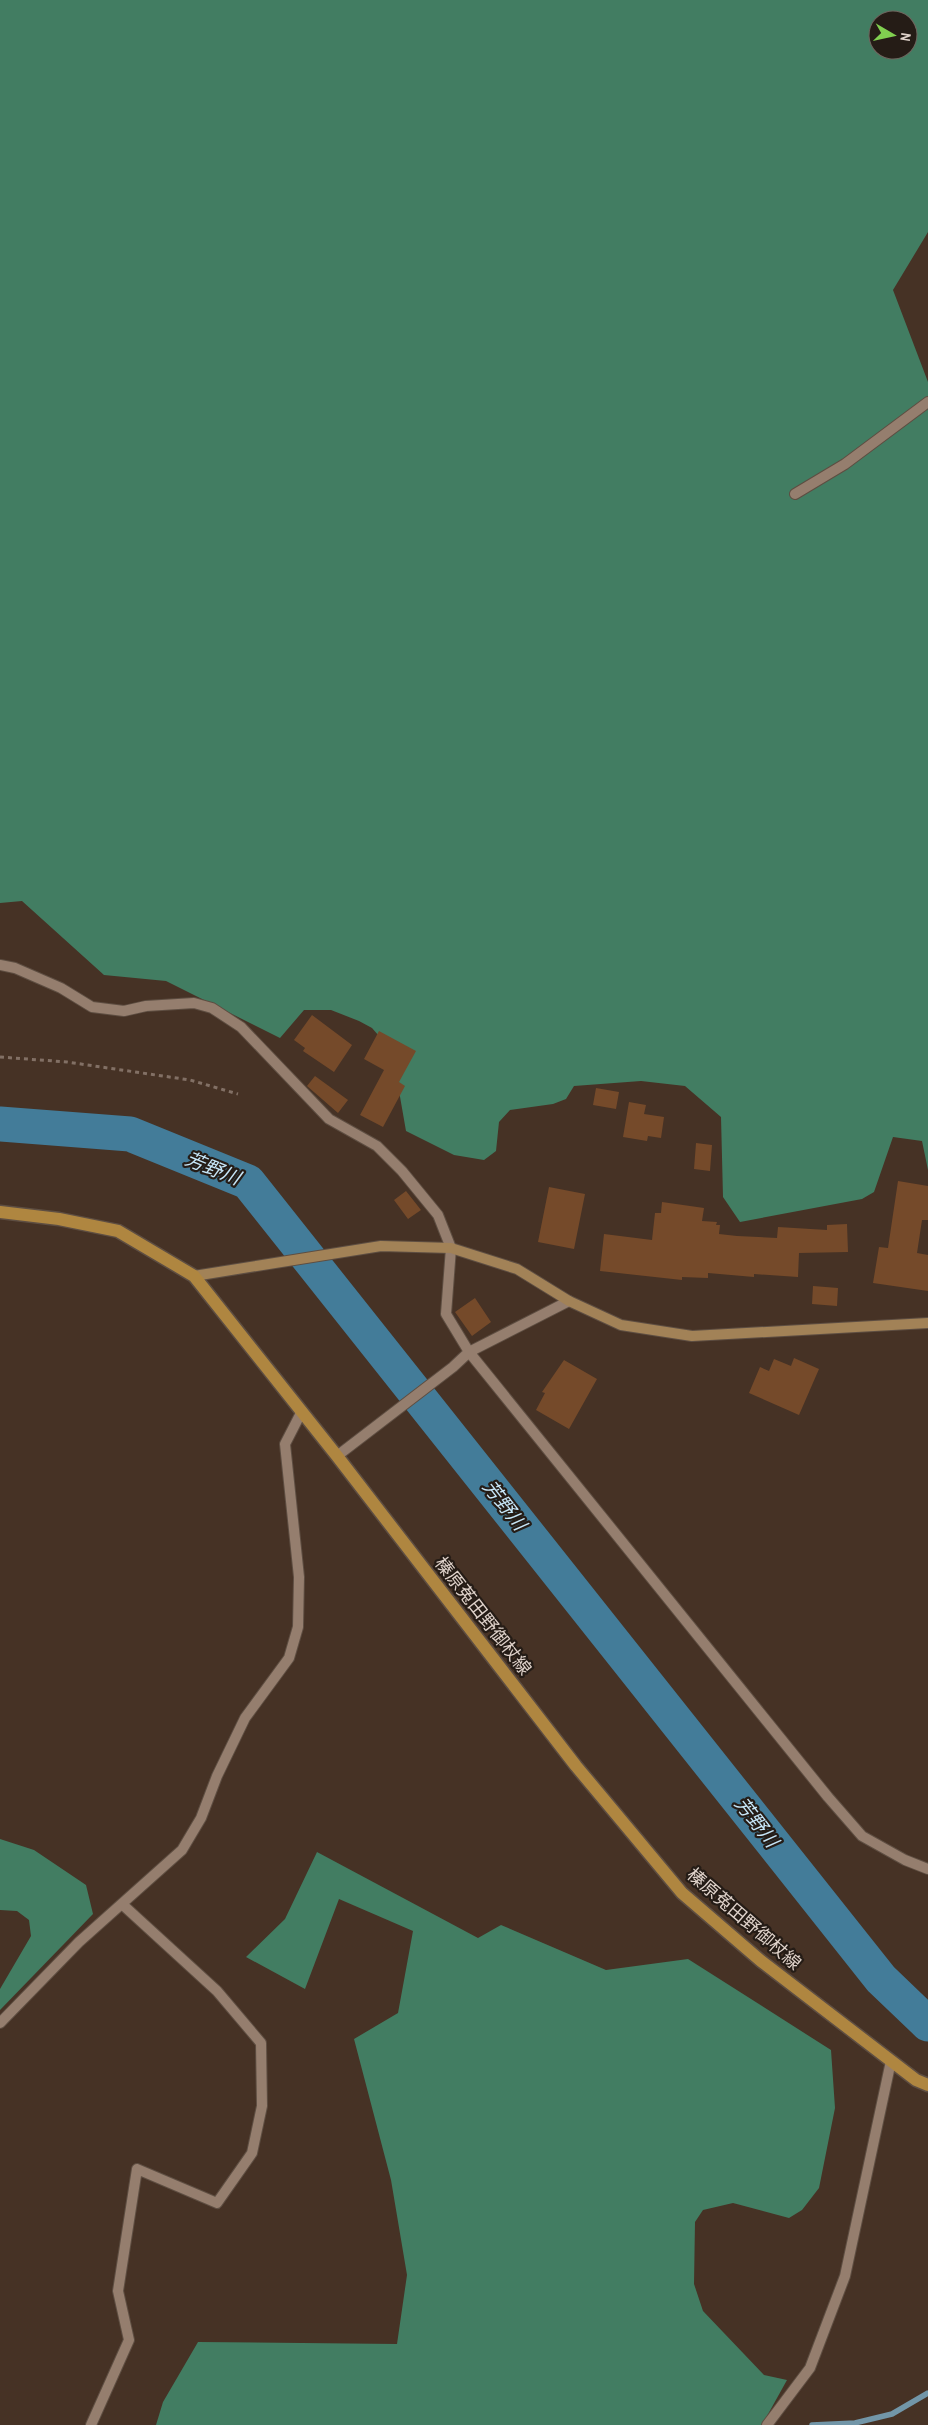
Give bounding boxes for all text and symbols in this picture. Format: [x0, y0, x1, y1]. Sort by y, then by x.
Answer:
north arrow [868, 10, 918, 60]
text: N [896, 32, 915, 43]
water label: 芳野川 [182, 1145, 246, 1191]
water label: 芳野川 [477, 1475, 534, 1537]
street label: 榛原菟田野御杖線 [429, 1551, 538, 1680]
water label: 芳野川 [729, 1792, 786, 1854]
street label: 榛原菟田野御杖線 [682, 1862, 807, 1975]

